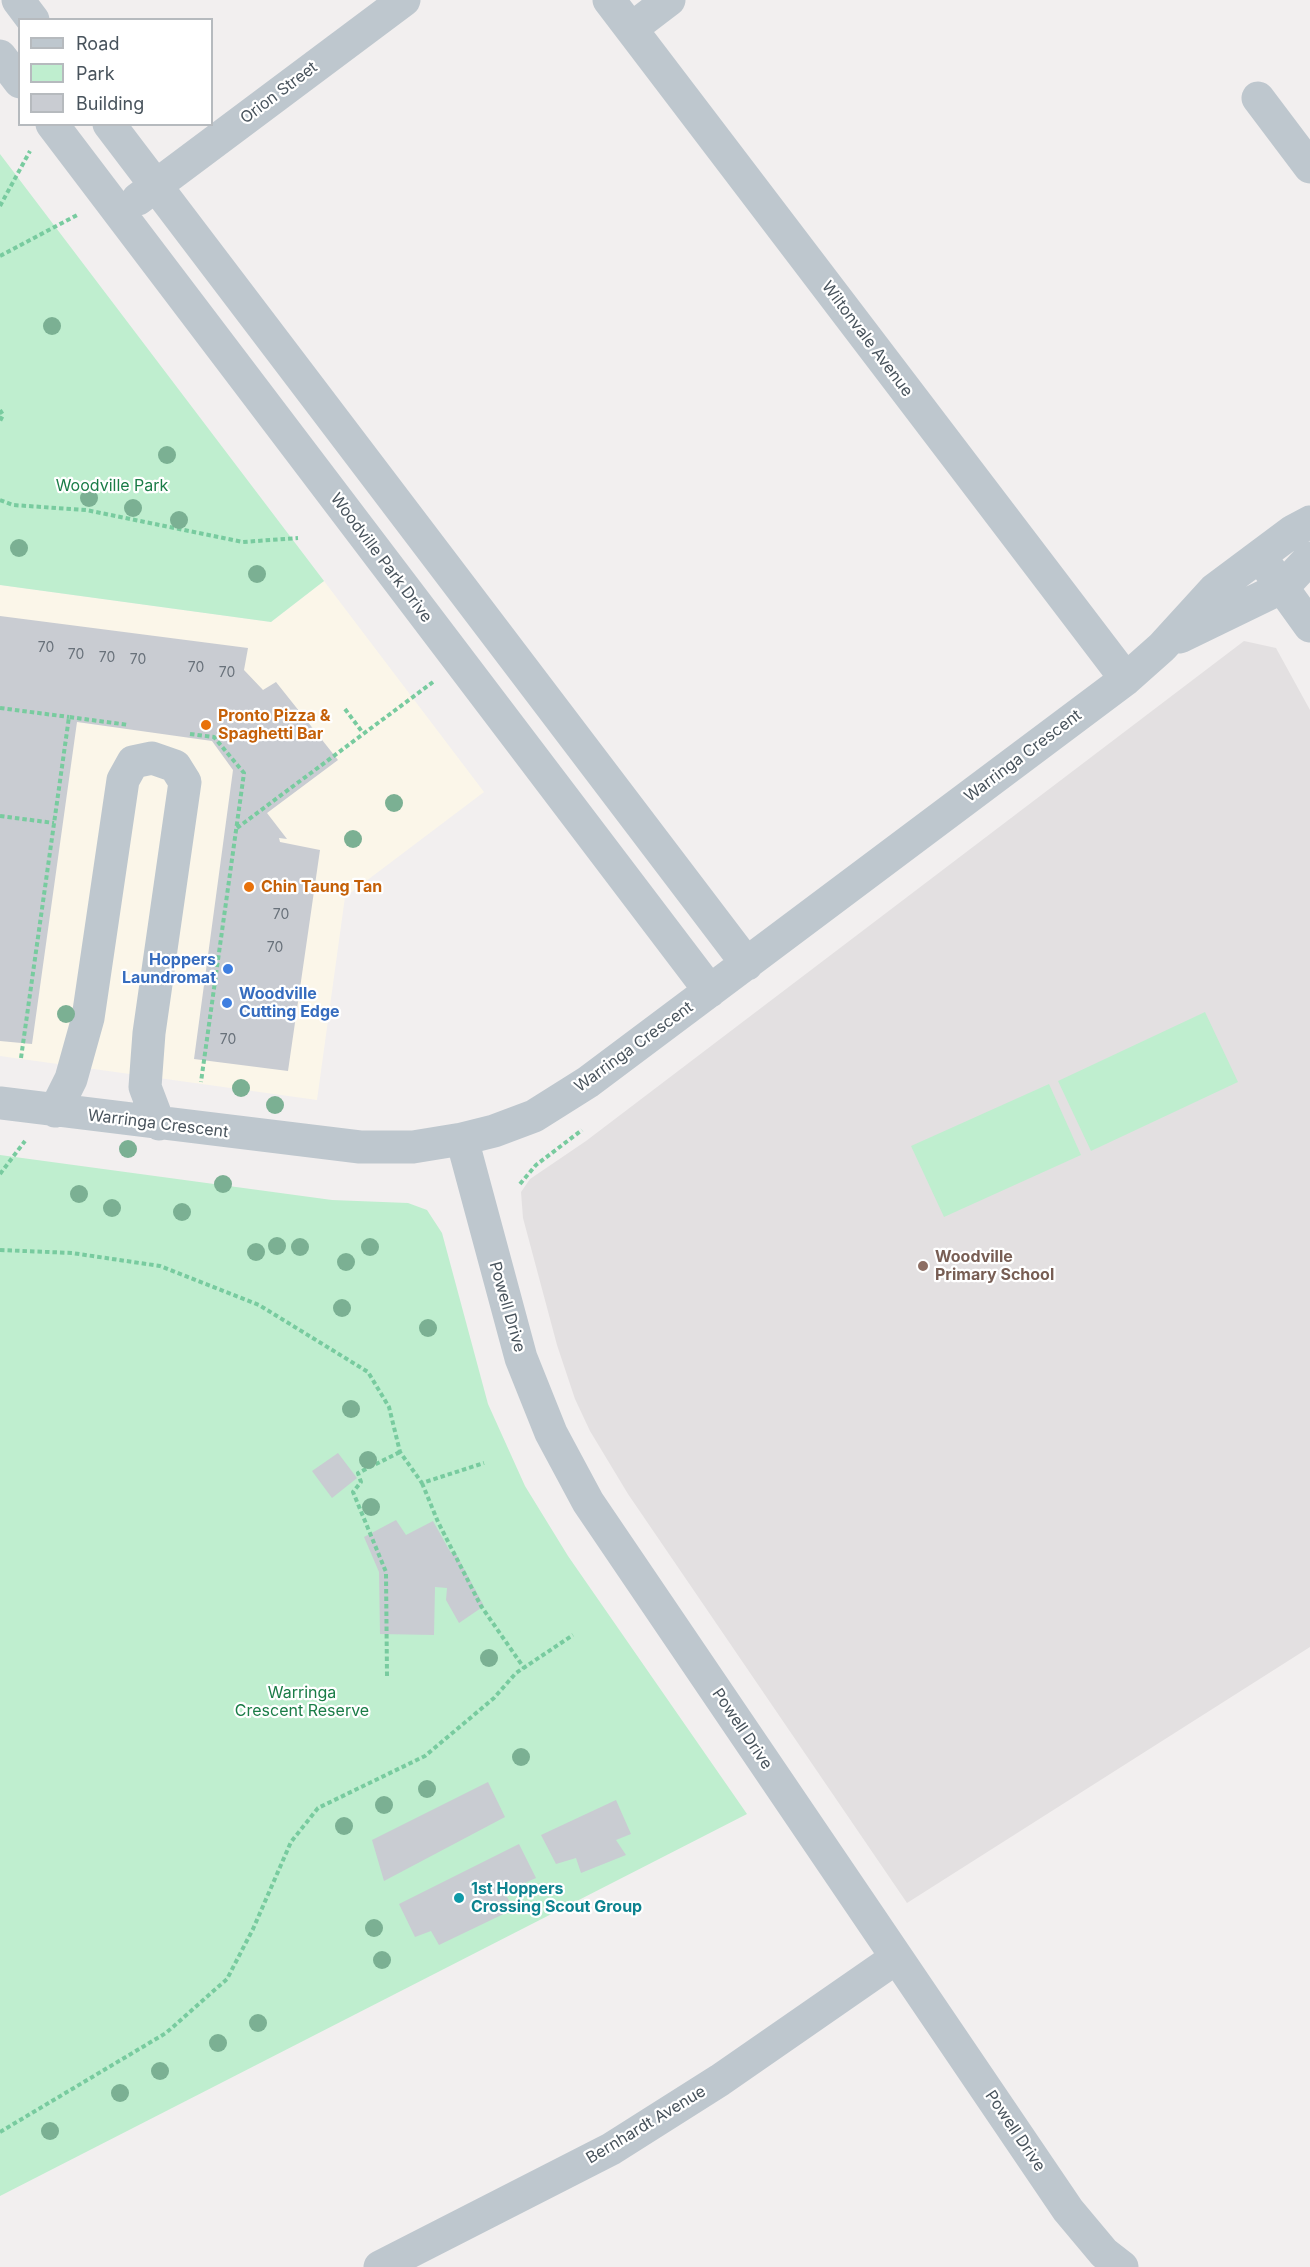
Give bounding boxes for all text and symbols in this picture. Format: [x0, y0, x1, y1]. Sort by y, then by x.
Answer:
legend [18, 18, 213, 126]
text: Road [76, 33, 119, 54]
street label: Orion Street [237, 58, 321, 128]
text: Park [76, 63, 115, 84]
text: Building [76, 93, 144, 114]
street label: Wiltonvale Avenue [817, 278, 917, 400]
park label: Woodville Park [56, 476, 168, 496]
street label: Woodville Park Drive [326, 490, 436, 626]
house number: 70 [38, 640, 54, 656]
house number: 70 [68, 647, 84, 663]
house number: 70 [99, 650, 115, 666]
house number: 70 [130, 652, 146, 668]
house number: 70 [188, 660, 204, 676]
house number: 70 [219, 665, 235, 681]
place label: Pronto Pizza & Spaghetti Bar [218, 706, 330, 744]
street label: Warringa Crescent [961, 706, 1085, 806]
marker: Pronto Pizza & Spaghetti Bar [199, 718, 213, 732]
place label: Chin Taung Tan [261, 877, 382, 897]
marker: Chin Taung Tan [242, 880, 256, 894]
house number: 70 [273, 907, 289, 923]
house number: 70 [267, 940, 283, 956]
place label: Hoppers Laundromat [122, 950, 216, 988]
marker: Hoppers Laundromat [221, 962, 235, 976]
place label: Woodville Cutting Edge [239, 984, 340, 1022]
marker: Woodville Cutting Edge [220, 996, 234, 1010]
street label: Warringa Crescent [571, 998, 697, 1096]
house number: 70 [220, 1032, 236, 1048]
street label: Warringa Crescent [87, 1106, 229, 1142]
place label: Woodville Primary School [935, 1247, 1054, 1285]
street label: Powell Drive [485, 1259, 529, 1355]
marker: Woodville Primary School [916, 1259, 930, 1273]
park label: Warringa Crescent Reserve [235, 1683, 369, 1721]
street label: Powell Drive [708, 1685, 776, 1773]
place label: 1st Hoppers Crossing Scout Group [471, 1879, 642, 1917]
marker: 1st Hoppers Crossing Scout Group [452, 1891, 466, 1905]
street label: Bernhardt Avenue [583, 2082, 709, 2168]
street label: Powell Drive [981, 2087, 1049, 2175]

